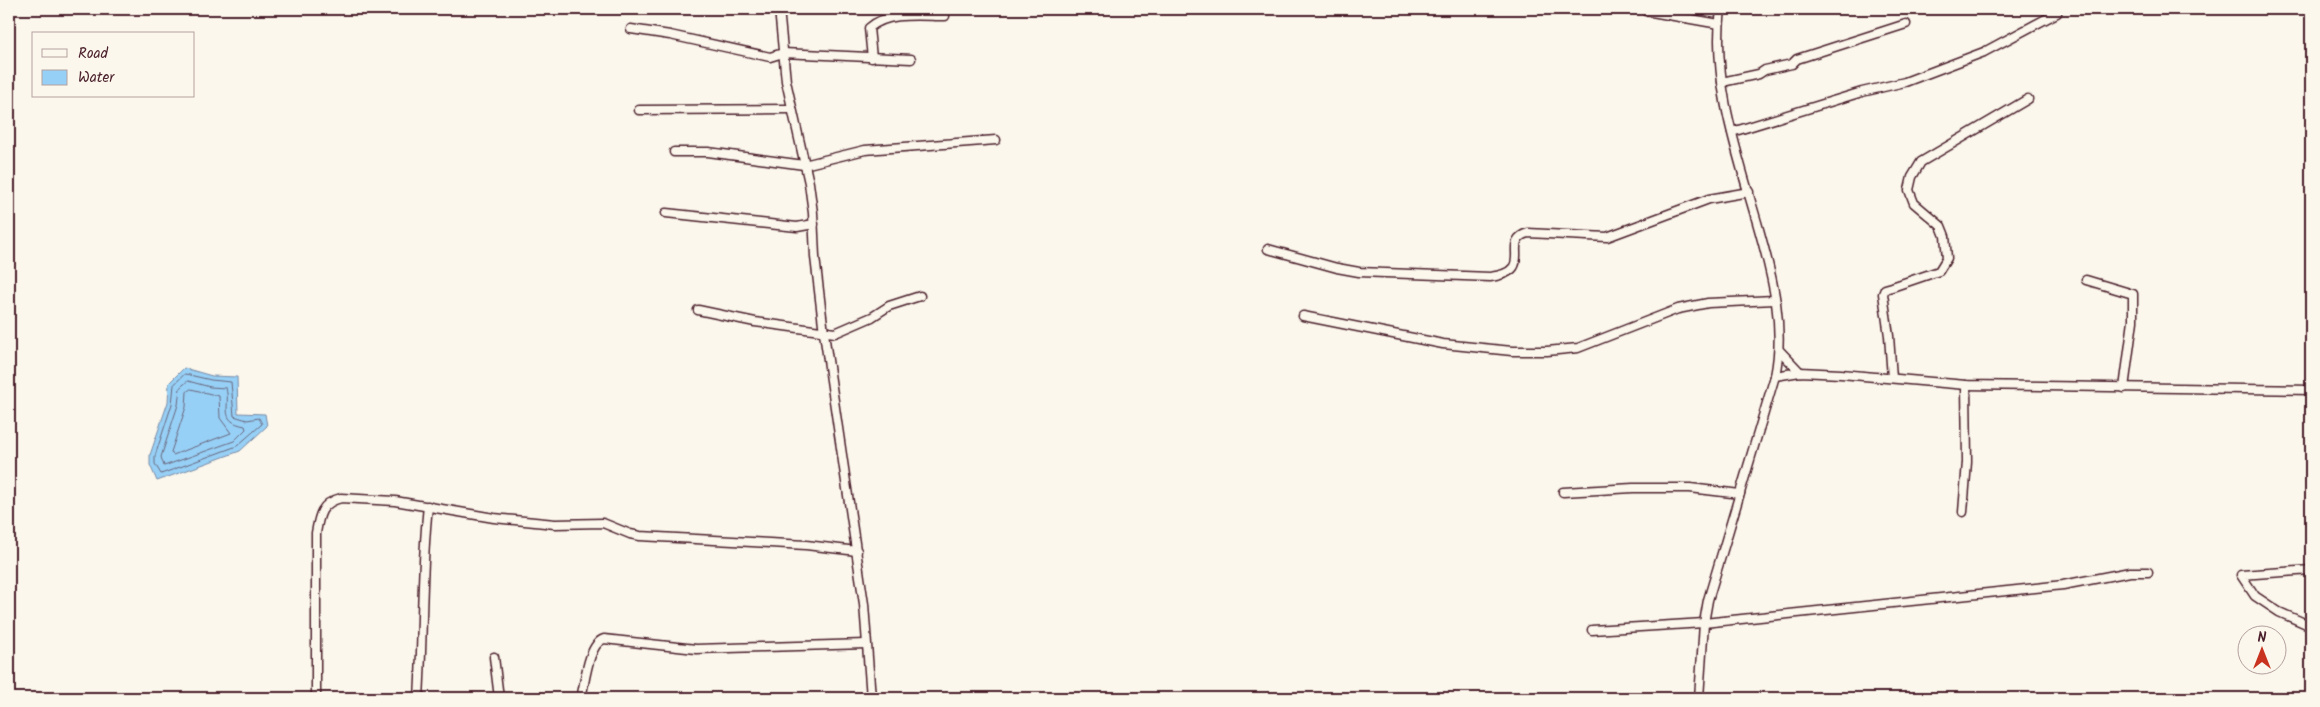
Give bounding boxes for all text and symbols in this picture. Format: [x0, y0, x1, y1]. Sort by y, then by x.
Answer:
legend [32, 32, 195, 98]
text: Road [78, 42, 109, 66]
text: Water [78, 66, 115, 90]
north arrow [2238, 624, 2288, 674]
text: N [2258, 627, 2267, 649]

